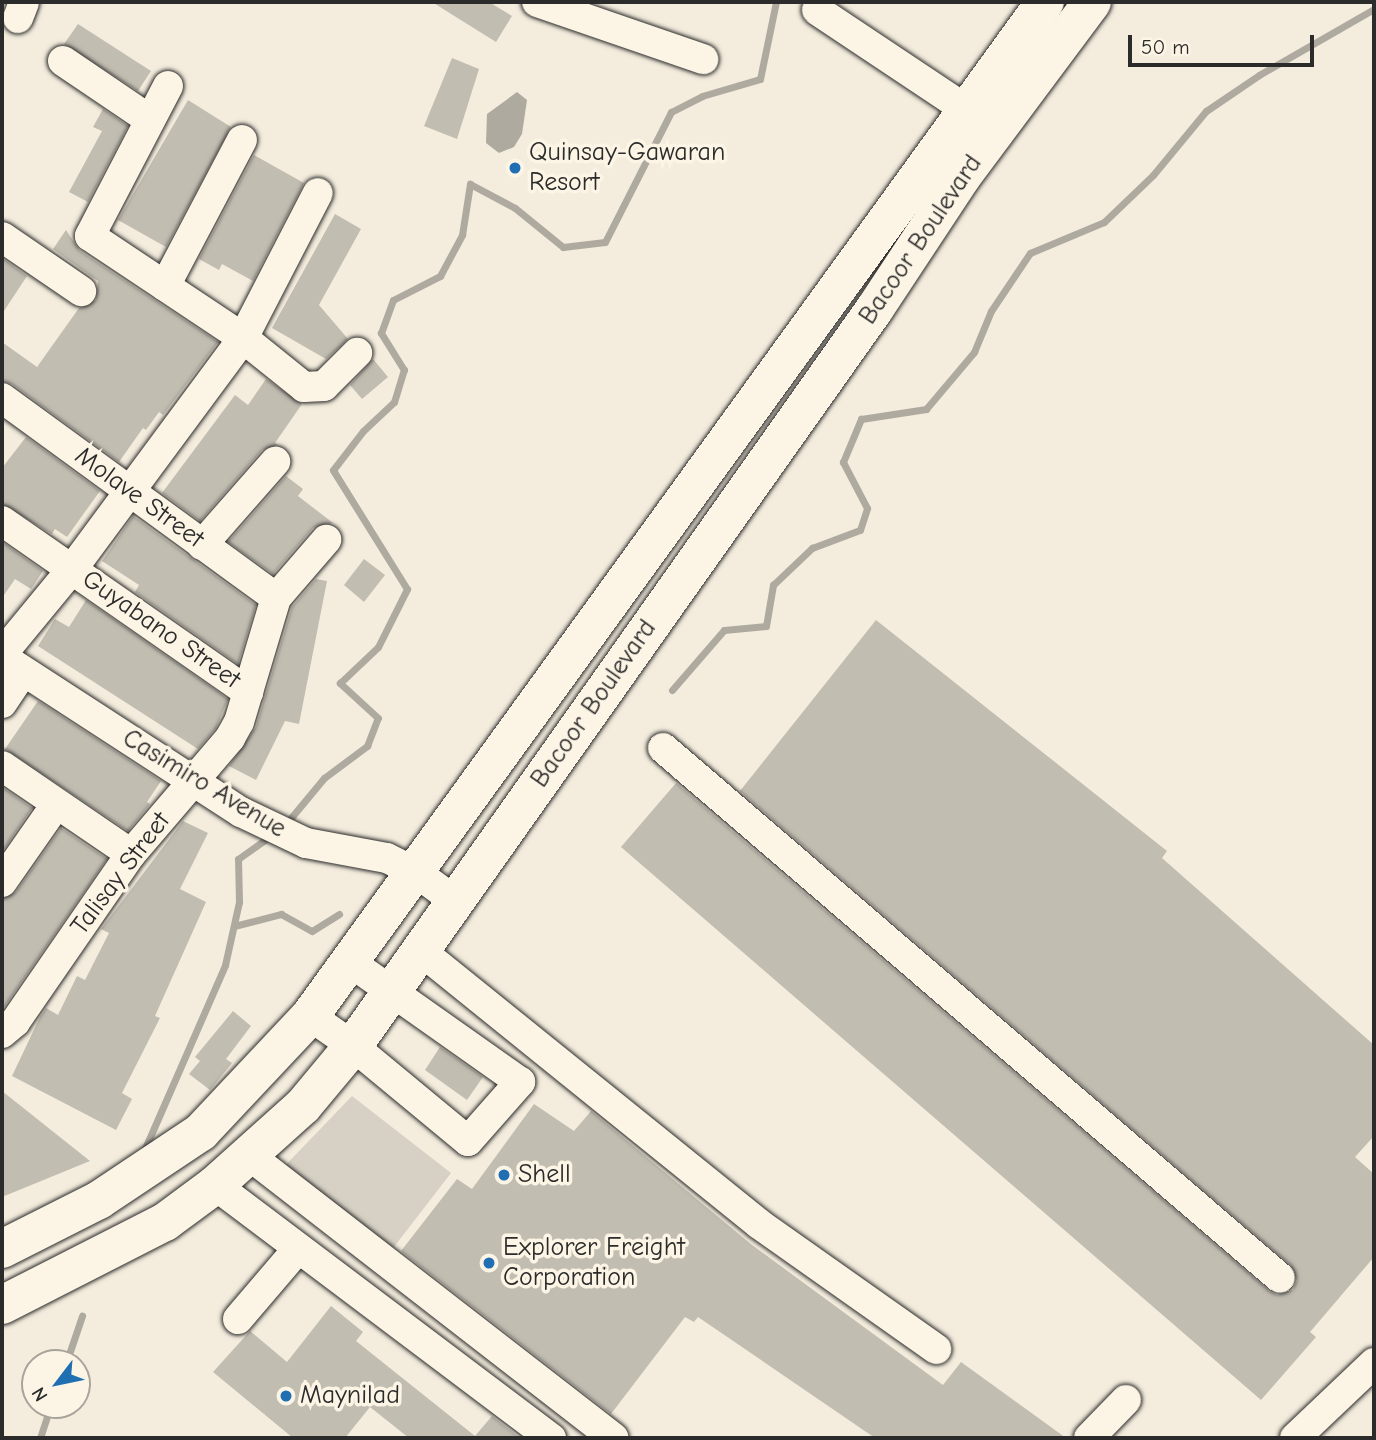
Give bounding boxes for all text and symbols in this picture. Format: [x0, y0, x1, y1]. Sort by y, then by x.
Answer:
scale bar [1131, 21, 1316, 65]
text: 50 m [1141, 35, 1190, 59]
place label: Quinsay-Gawaran Resort [529, 137, 725, 198]
street label: Bacoor Boulevard [853, 149, 989, 331]
marker: Quinsay-Gawaran Resort [507, 160, 523, 176]
street label: Molave Street [68, 441, 210, 555]
street label: Guyabano Street [76, 564, 246, 696]
street label: Bacoor Boulevard [525, 614, 663, 794]
street label: Casimiro Avenue [117, 723, 291, 845]
street label: Talisay Street [65, 806, 177, 942]
place label: Shell [518, 1159, 571, 1191]
marker: Shell [496, 1167, 512, 1183]
place label: Explorer Freight Corporation [503, 1232, 685, 1294]
marker: Explorer Freight Corporation [481, 1255, 497, 1271]
north arrow [21, 1349, 91, 1419]
place label: Maynilad [300, 1380, 400, 1412]
text: N [27, 1383, 53, 1405]
marker: Maynilad [278, 1388, 294, 1404]

